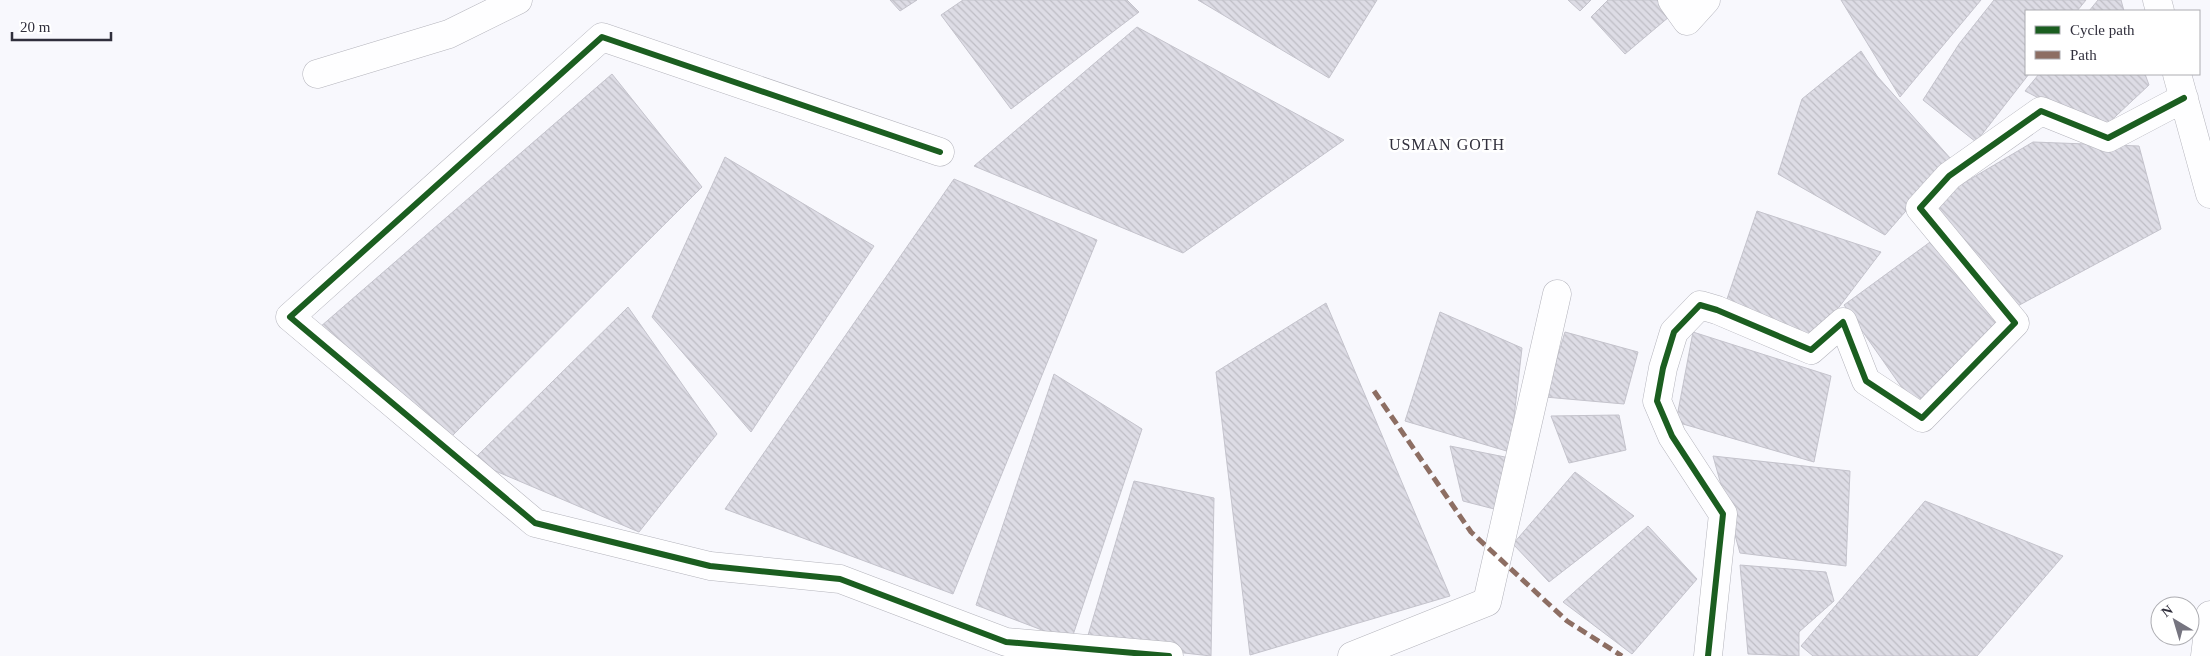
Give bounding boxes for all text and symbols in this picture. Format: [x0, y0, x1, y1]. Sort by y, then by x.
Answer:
scale bar [12, 10, 111, 42]
legend [2025, 10, 2200, 75]
text: 20 m [20, 19, 51, 35]
text: Cycle path [2070, 22, 2135, 38]
text: Path [2070, 47, 2097, 63]
district label: USMAN GOTH [1389, 136, 1505, 153]
north arrow [2150, 596, 2200, 646]
text: N [2159, 602, 2176, 620]

